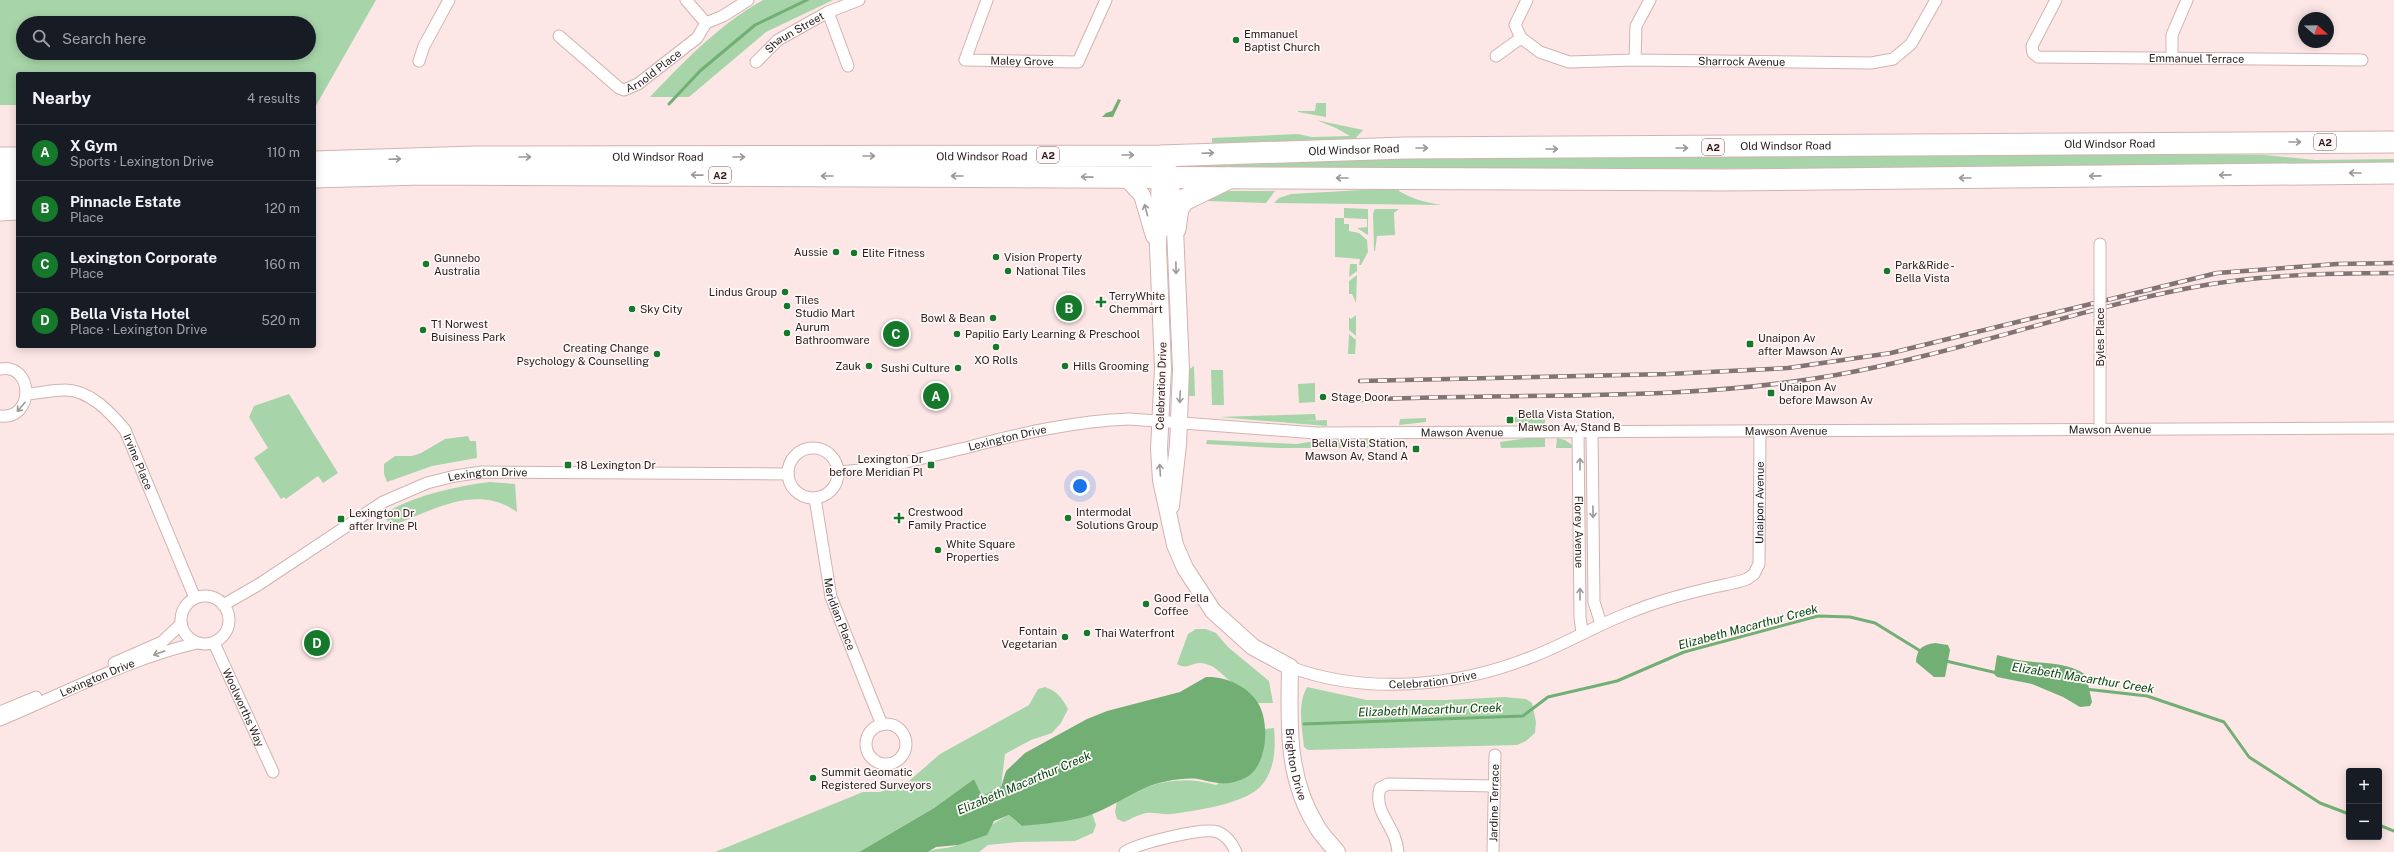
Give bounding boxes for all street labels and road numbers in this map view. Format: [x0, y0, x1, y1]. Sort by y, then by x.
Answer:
street label: Shaun Street [763, 10, 826, 55]
street label: Arnold Place [624, 47, 683, 95]
street label: Emmanuel Terrace [2149, 52, 2244, 65]
street label: Maley Grove [990, 54, 1054, 68]
street label: Sharrock Avenue [1698, 55, 1785, 68]
road number: A2 [2314, 134, 2336, 150]
street label: Old Windsor Road [2064, 137, 2155, 150]
road number: A2 [1702, 139, 1724, 155]
street label: Old Windsor Road [1740, 139, 1831, 152]
street label: Old Windsor Road [1308, 142, 1400, 157]
road number: A2 [1037, 147, 1059, 163]
street label: Old Windsor Road [936, 150, 1028, 162]
street label: Old Windsor Road [612, 151, 704, 163]
road number: A2 [709, 167, 731, 183]
street label: Byles Place [2094, 307, 2106, 367]
street label: Celebration Drive [1153, 342, 1169, 430]
street label: Lexington Drive [967, 423, 1048, 453]
street label: Mawson Avenue [2069, 423, 2152, 436]
street label: Mawson Avenue [1745, 425, 1828, 437]
street label: Mawson Avenue [1421, 426, 1504, 439]
street label: Irvine Place [121, 432, 155, 492]
street label: Unaipon Avenue [1753, 461, 1766, 544]
street label: Lexington Drive [447, 466, 528, 484]
street label: Florey Avenue [1573, 496, 1585, 568]
street label: Meridian Place [822, 577, 858, 652]
street label: Lexington Drive [58, 657, 136, 699]
street label: Woolworths Way [220, 667, 267, 749]
street label: Celebration Drive [1389, 669, 1478, 690]
street label: Brighton Drive [1284, 728, 1309, 802]
street label: Jardine Terrace [1487, 764, 1501, 842]

